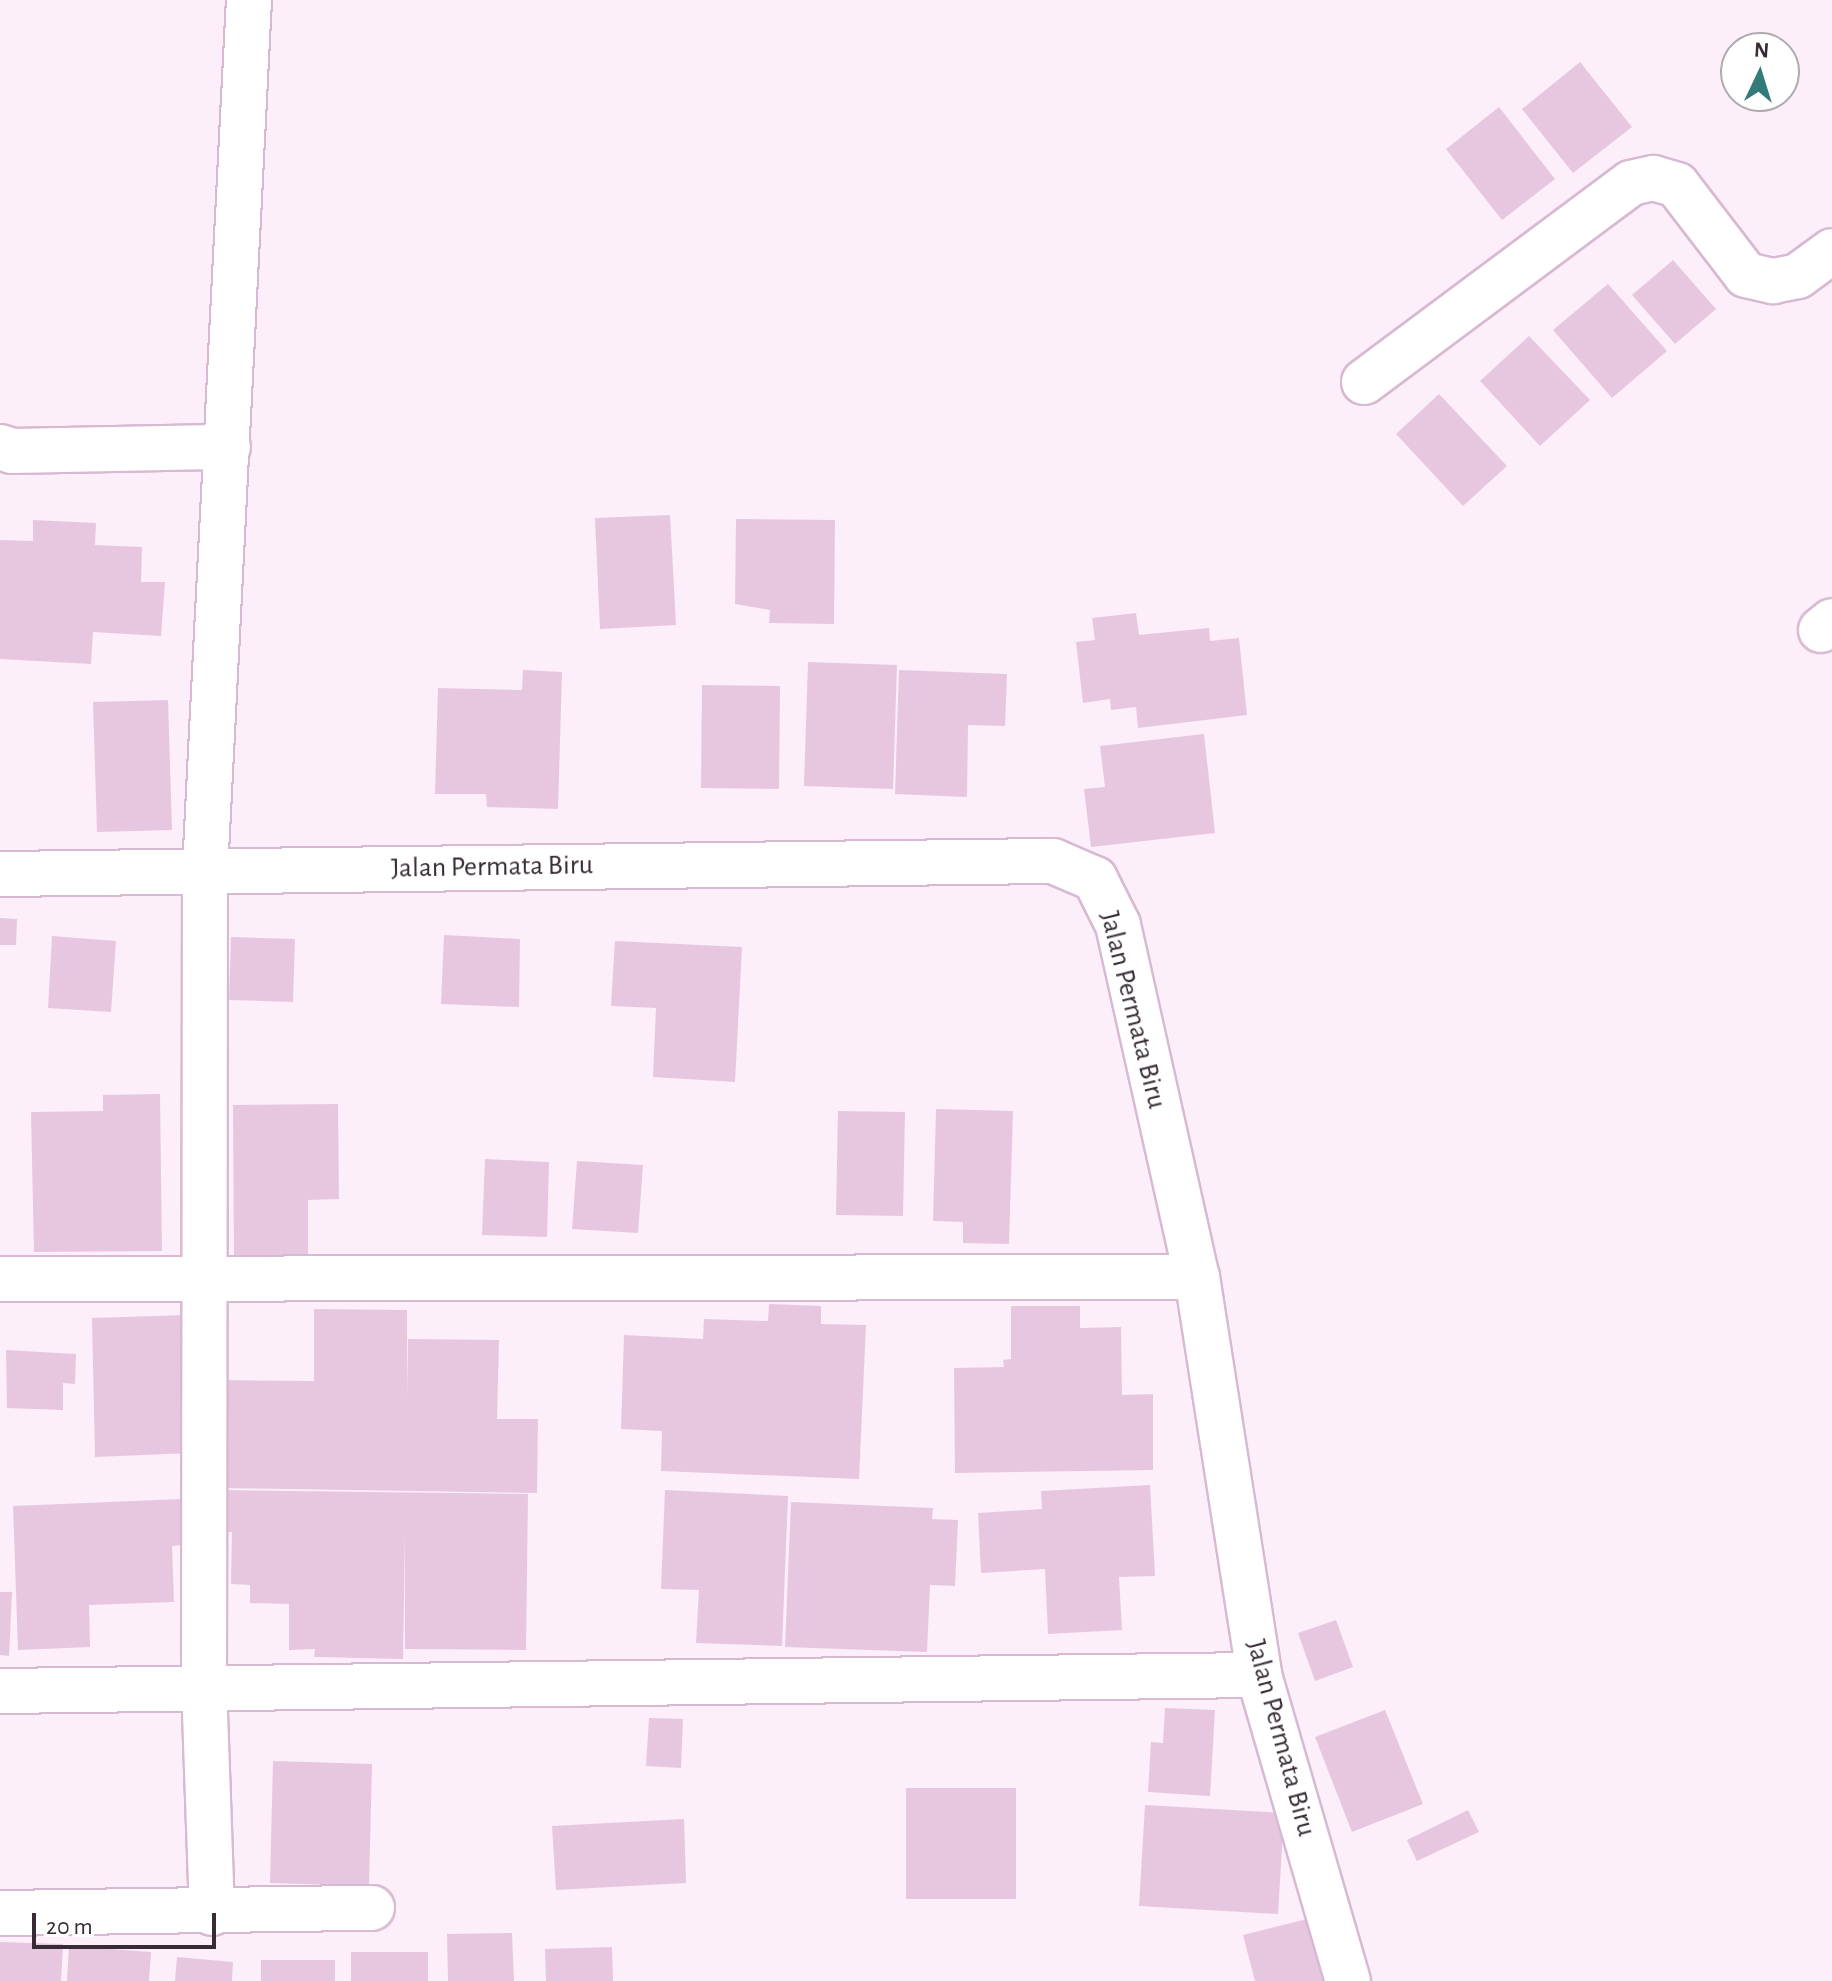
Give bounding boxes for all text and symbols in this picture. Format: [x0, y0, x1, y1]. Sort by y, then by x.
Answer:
north arrow [1720, 32, 1800, 112]
text: N [1753, 39, 1770, 62]
street label: Jalan Permata Biru [391, 848, 593, 886]
street label: Jalan Permata Biru [1092, 908, 1174, 1112]
street label: Jalan Permata Biru [1239, 1636, 1323, 1840]
scale bar [36, 1897, 220, 1947]
text: 20 m [46, 1915, 93, 1939]

